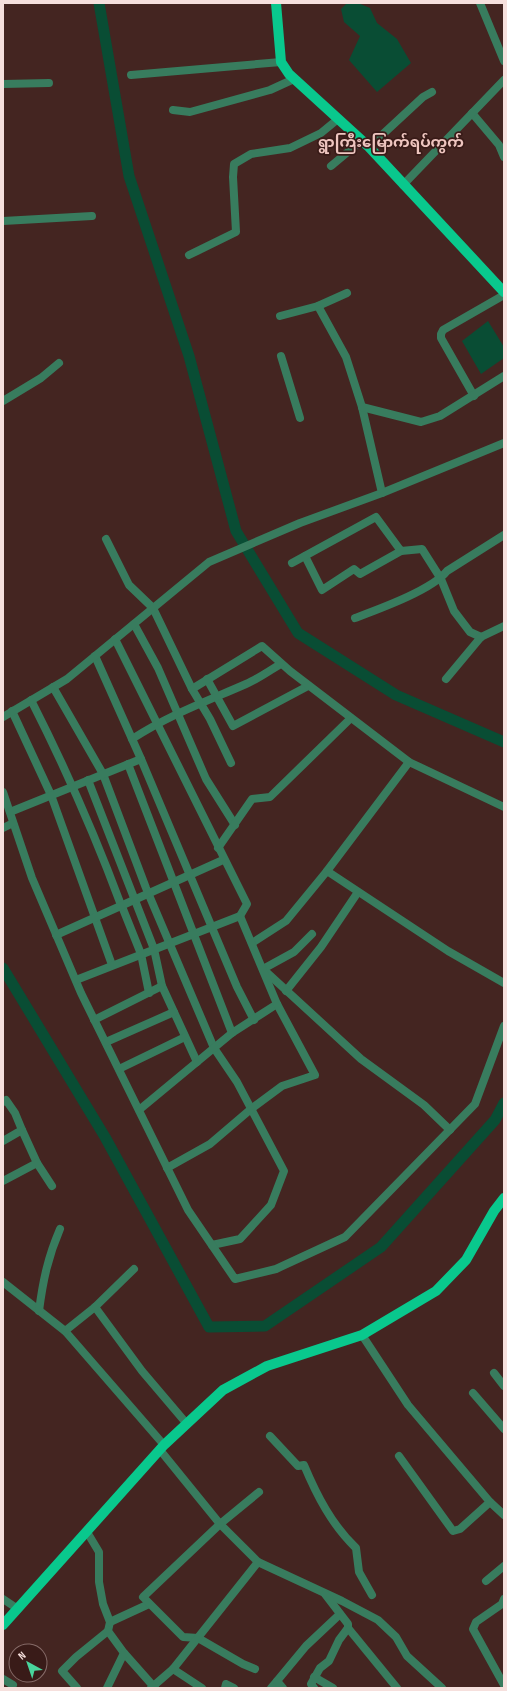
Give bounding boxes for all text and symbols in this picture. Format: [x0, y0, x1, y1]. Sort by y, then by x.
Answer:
district label: ရွာကြီးမြောက်ရပ်ကွက် [318, 132, 464, 154]
north arrow [8, 1643, 48, 1683]
text: N [15, 1649, 28, 1663]

